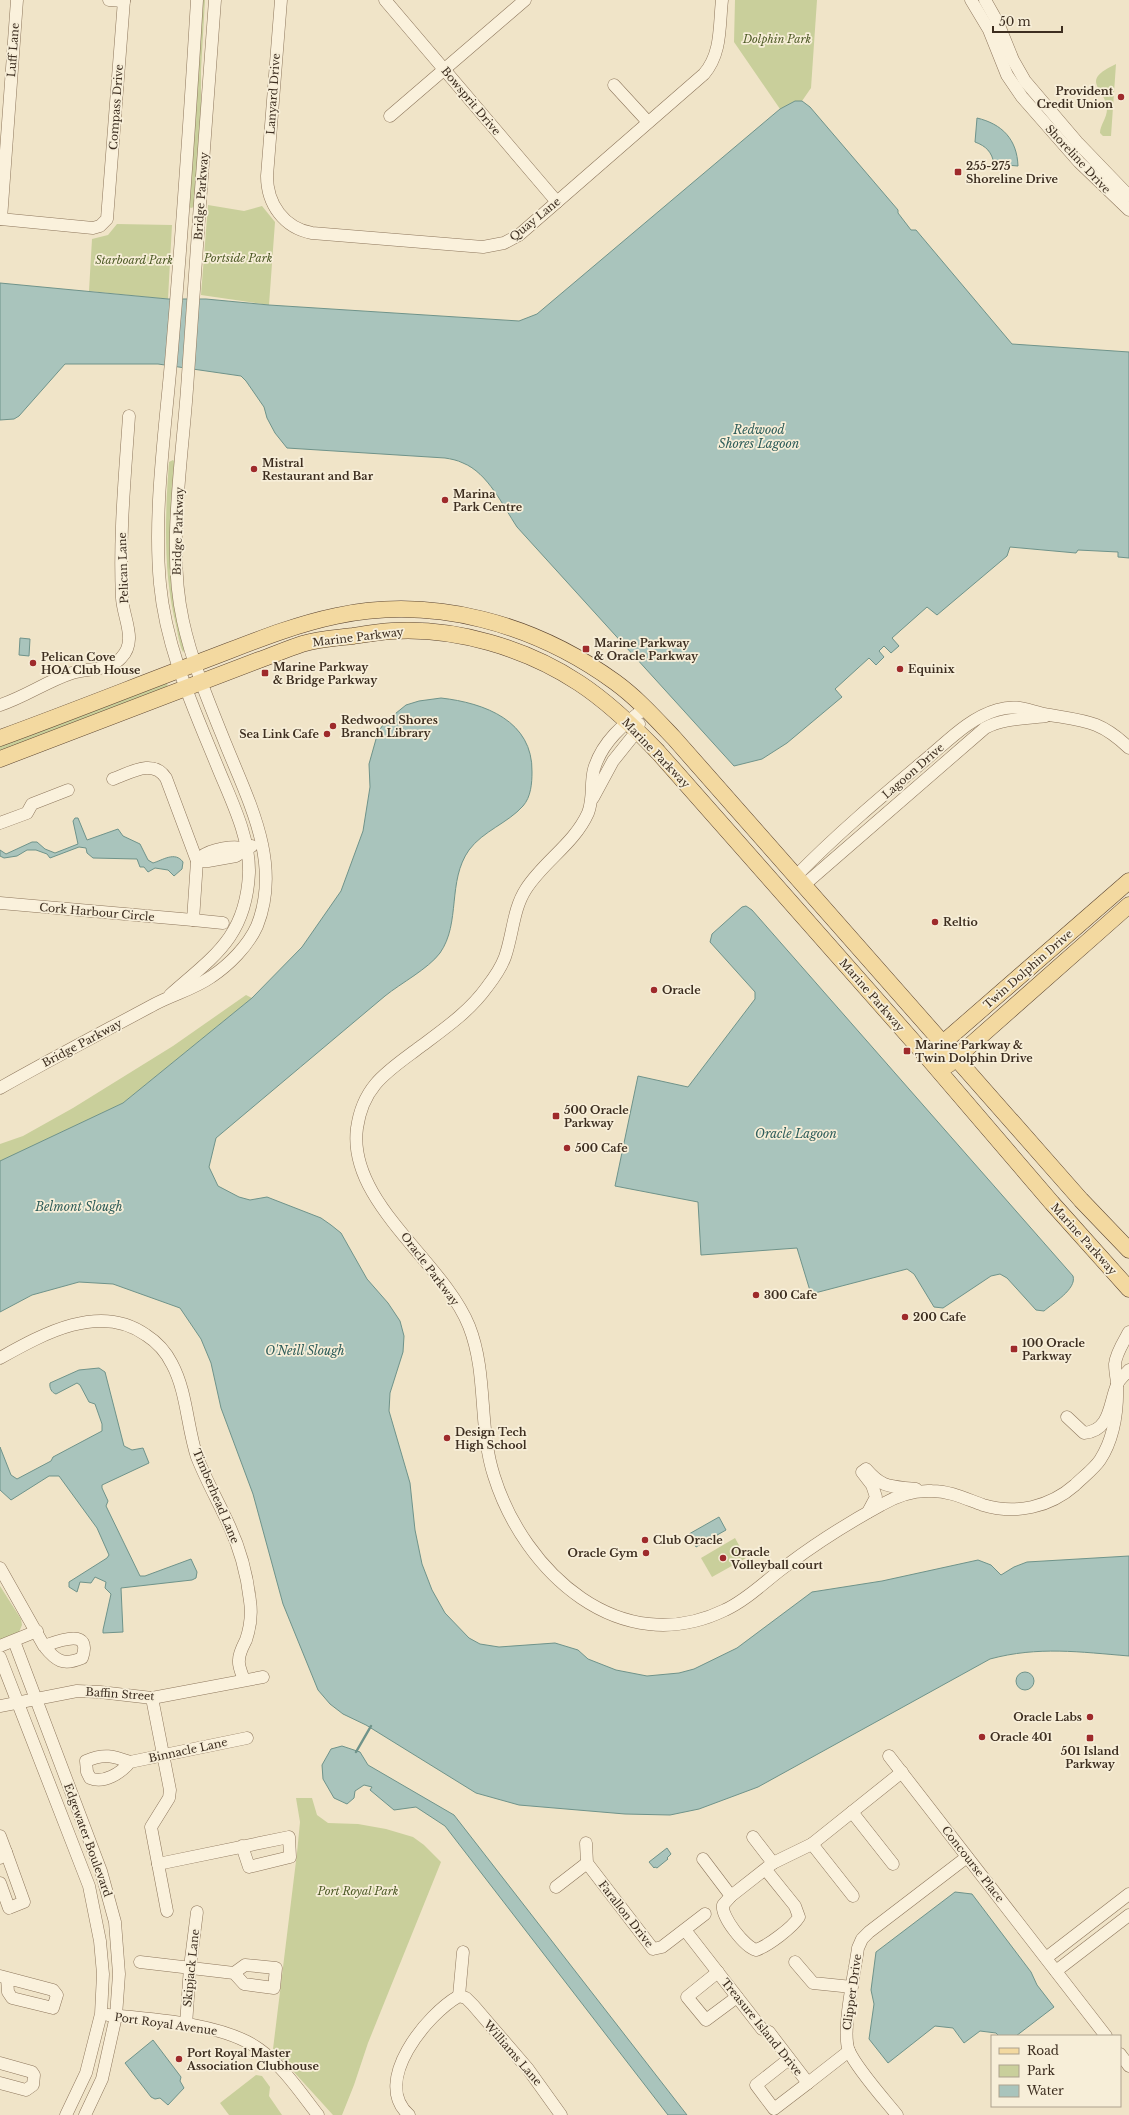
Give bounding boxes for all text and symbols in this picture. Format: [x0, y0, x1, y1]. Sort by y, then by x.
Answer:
scale bar [993, 8, 1062, 34]
text: 50 m [999, 14, 1031, 29]
street label: Luff Lane [4, 22, 22, 78]
park label: Dolphin Park [742, 32, 811, 46]
street label: Lanyard Drive [263, 53, 283, 135]
street label: Compass Drive [106, 64, 126, 150]
street label: Bowsprit Drive [438, 64, 504, 138]
place label: Provident Credit Union [1037, 84, 1114, 111]
marker: Provident Credit Union [1116, 92, 1126, 102]
street label: Shoreline Drive [1042, 122, 1114, 196]
street label: Bridge Parkway [191, 151, 211, 241]
place label: 255-275 Shoreline Drive [966, 159, 1059, 186]
marker: 255-275 Shoreline Drive [953, 167, 963, 177]
street label: Quay Lane [507, 194, 563, 244]
park label: Portside Park [203, 251, 273, 265]
park label: Starboard Park [95, 253, 173, 267]
water label: Redwood Shores Lagoon [719, 422, 800, 451]
place label: Mistral Restaurant and Bar [262, 456, 374, 483]
marker: Mistral Restaurant and Bar [249, 464, 259, 474]
street label: Bridge Parkway [169, 487, 187, 575]
place label: Marina Park Centre [453, 487, 523, 514]
marker: Marina Park Centre [440, 495, 450, 505]
street label: Pelican Lane [115, 532, 131, 604]
street label: Marine Parkway [312, 624, 404, 650]
place label: Marine Parkway & Oracle Parkway [594, 636, 699, 663]
marker: Marine Parkway & Oracle Parkway [581, 644, 591, 654]
place label: Pelican Cove HOA Club House [41, 650, 141, 677]
marker: Pelican Cove HOA Club House [28, 658, 38, 668]
place label: Marine Parkway & Bridge Parkway [273, 660, 378, 687]
place label: Equinix [908, 662, 956, 676]
marker: Equinix [895, 664, 905, 674]
marker: Marine Parkway & Bridge Parkway [260, 668, 270, 678]
place label: Redwood Shores Branch Library [341, 713, 438, 740]
street label: Marine Parkway [619, 715, 693, 791]
marker: Redwood Shores Branch Library [328, 721, 338, 731]
place label: Sea Link Cafe [239, 727, 320, 741]
marker: Sea Link Cafe [322, 729, 332, 739]
street label: Lagoon Drive [879, 740, 947, 802]
street label: Cork Harbour Circle [39, 900, 155, 924]
place label: Reltio [943, 915, 978, 929]
marker: Reltio [930, 917, 940, 927]
street label: Twin Dolphin Drive [981, 927, 1075, 1011]
street label: Marine Parkway [837, 956, 907, 1034]
place label: Oracle [662, 983, 701, 997]
marker: Oracle [649, 985, 659, 995]
street label: Bridge Parkway [40, 1016, 124, 1070]
place label: Marine Parkway & Twin Dolphin Drive [915, 1038, 1033, 1065]
marker: Marine Parkway & Twin Dolphin Drive [902, 1046, 912, 1056]
place label: 500 Oracle Parkway [564, 1103, 629, 1130]
marker: 500 Oracle Parkway [551, 1111, 561, 1121]
water label: Oracle Lagoon [755, 1126, 837, 1141]
place label: 500 Cafe [575, 1141, 628, 1155]
marker: 500 Cafe [562, 1143, 572, 1153]
water label: Belmont Slough [34, 1199, 123, 1214]
street label: Marine Parkway [1048, 1200, 1120, 1278]
street label: Oracle Parkway [398, 1229, 462, 1309]
place label: 300 Cafe [764, 1288, 818, 1302]
marker: 300 Cafe [751, 1290, 761, 1300]
place label: 200 Cafe [913, 1310, 967, 1324]
marker: 200 Cafe [900, 1312, 910, 1322]
place label: 100 Oracle Parkway [1022, 1336, 1086, 1363]
water label: O'Neill Slough [265, 1343, 345, 1358]
marker: 100 Oracle Parkway [1009, 1344, 1019, 1354]
place label: Design Tech High School [455, 1425, 527, 1452]
marker: Design Tech High School [442, 1433, 452, 1443]
street label: Timberhead Lane [190, 1447, 242, 1545]
place label: Club Oracle [653, 1533, 723, 1547]
marker: Club Oracle [640, 1535, 650, 1545]
place label: Oracle Volleyball court [730, 1545, 824, 1572]
place label: Oracle Gym [568, 1546, 638, 1560]
marker: Oracle Gym [641, 1548, 651, 1558]
marker: Oracle Volleyball court [718, 1553, 728, 1563]
street label: Baffin Street [85, 1685, 156, 1703]
place label: Oracle Labs [1013, 1710, 1082, 1724]
marker: Oracle Labs [1085, 1712, 1095, 1722]
place label: Oracle 401 [990, 1730, 1052, 1744]
marker: Oracle 401 [977, 1732, 987, 1742]
marker: 501 Island Parkway [1085, 1733, 1095, 1743]
street label: Binnacle Lane [147, 1735, 229, 1765]
place label: 501 Island Parkway [1061, 1744, 1119, 1771]
street label: Edgewater Boulevard [61, 1781, 115, 1899]
street label: Concourse Place [939, 1823, 1007, 1905]
street label: Farallon Drive [596, 1878, 656, 1950]
park label: Port Royal Park [317, 1884, 399, 1898]
street label: Skipjack Lane [180, 1928, 202, 2008]
street label: Clipper Drive [840, 1953, 864, 2031]
street label: Treasure Island Drive [718, 1975, 806, 2079]
street label: Port Royal Avenue [114, 2010, 218, 2038]
street label: Williams Lane [480, 2017, 545, 2088]
legend [991, 2035, 1121, 2107]
text: Road [1027, 2043, 1059, 2058]
place label: Port Royal Master Association Clubhouse [186, 2046, 319, 2073]
marker: Port Royal Master Association Clubhouse [174, 2054, 184, 2064]
text: Park [1027, 2063, 1055, 2078]
text: Water [1026, 2083, 1064, 2098]

